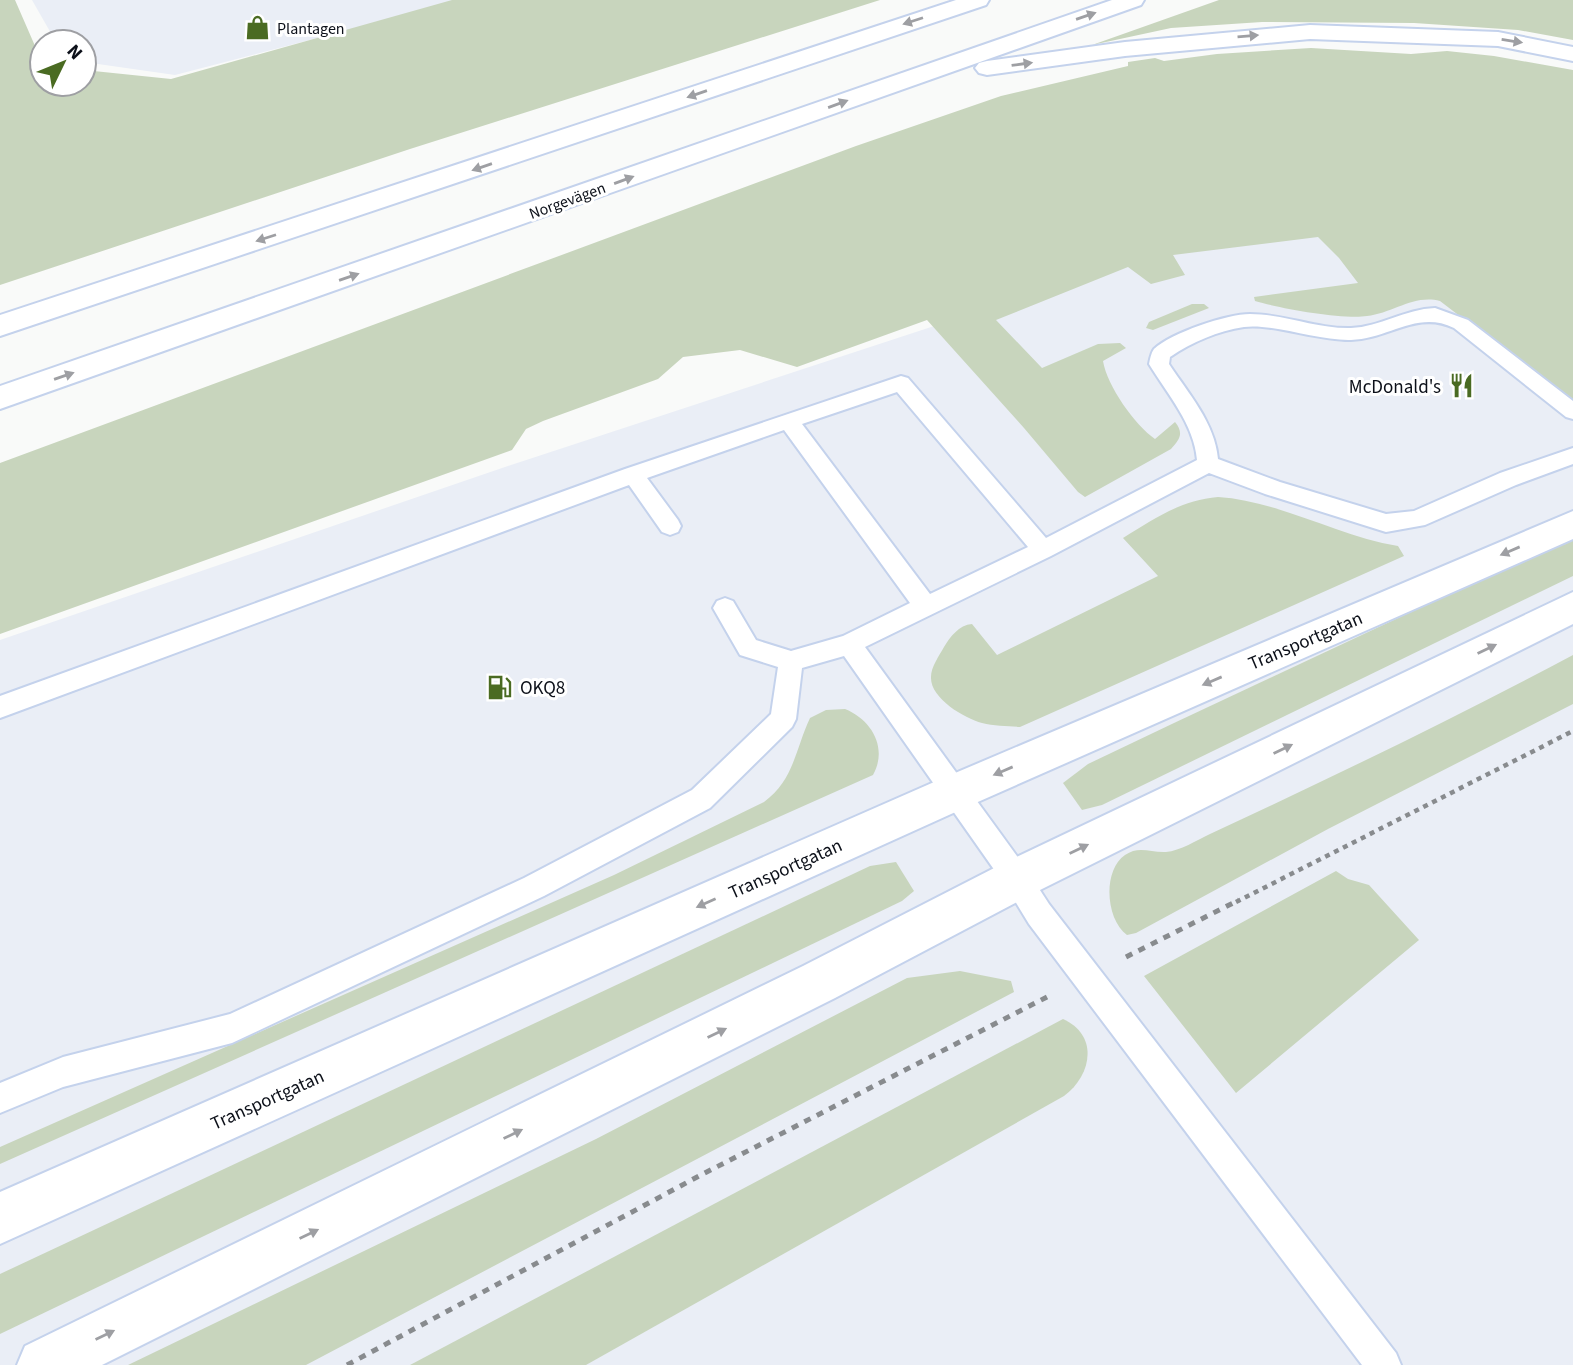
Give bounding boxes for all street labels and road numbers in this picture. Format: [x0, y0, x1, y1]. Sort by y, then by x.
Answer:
street label: Norgevägen [526, 177, 609, 225]
street label: Transportgatan [1244, 605, 1367, 678]
street label: Transportgatan [725, 832, 847, 906]
street label: Transportgatan [207, 1063, 329, 1137]

